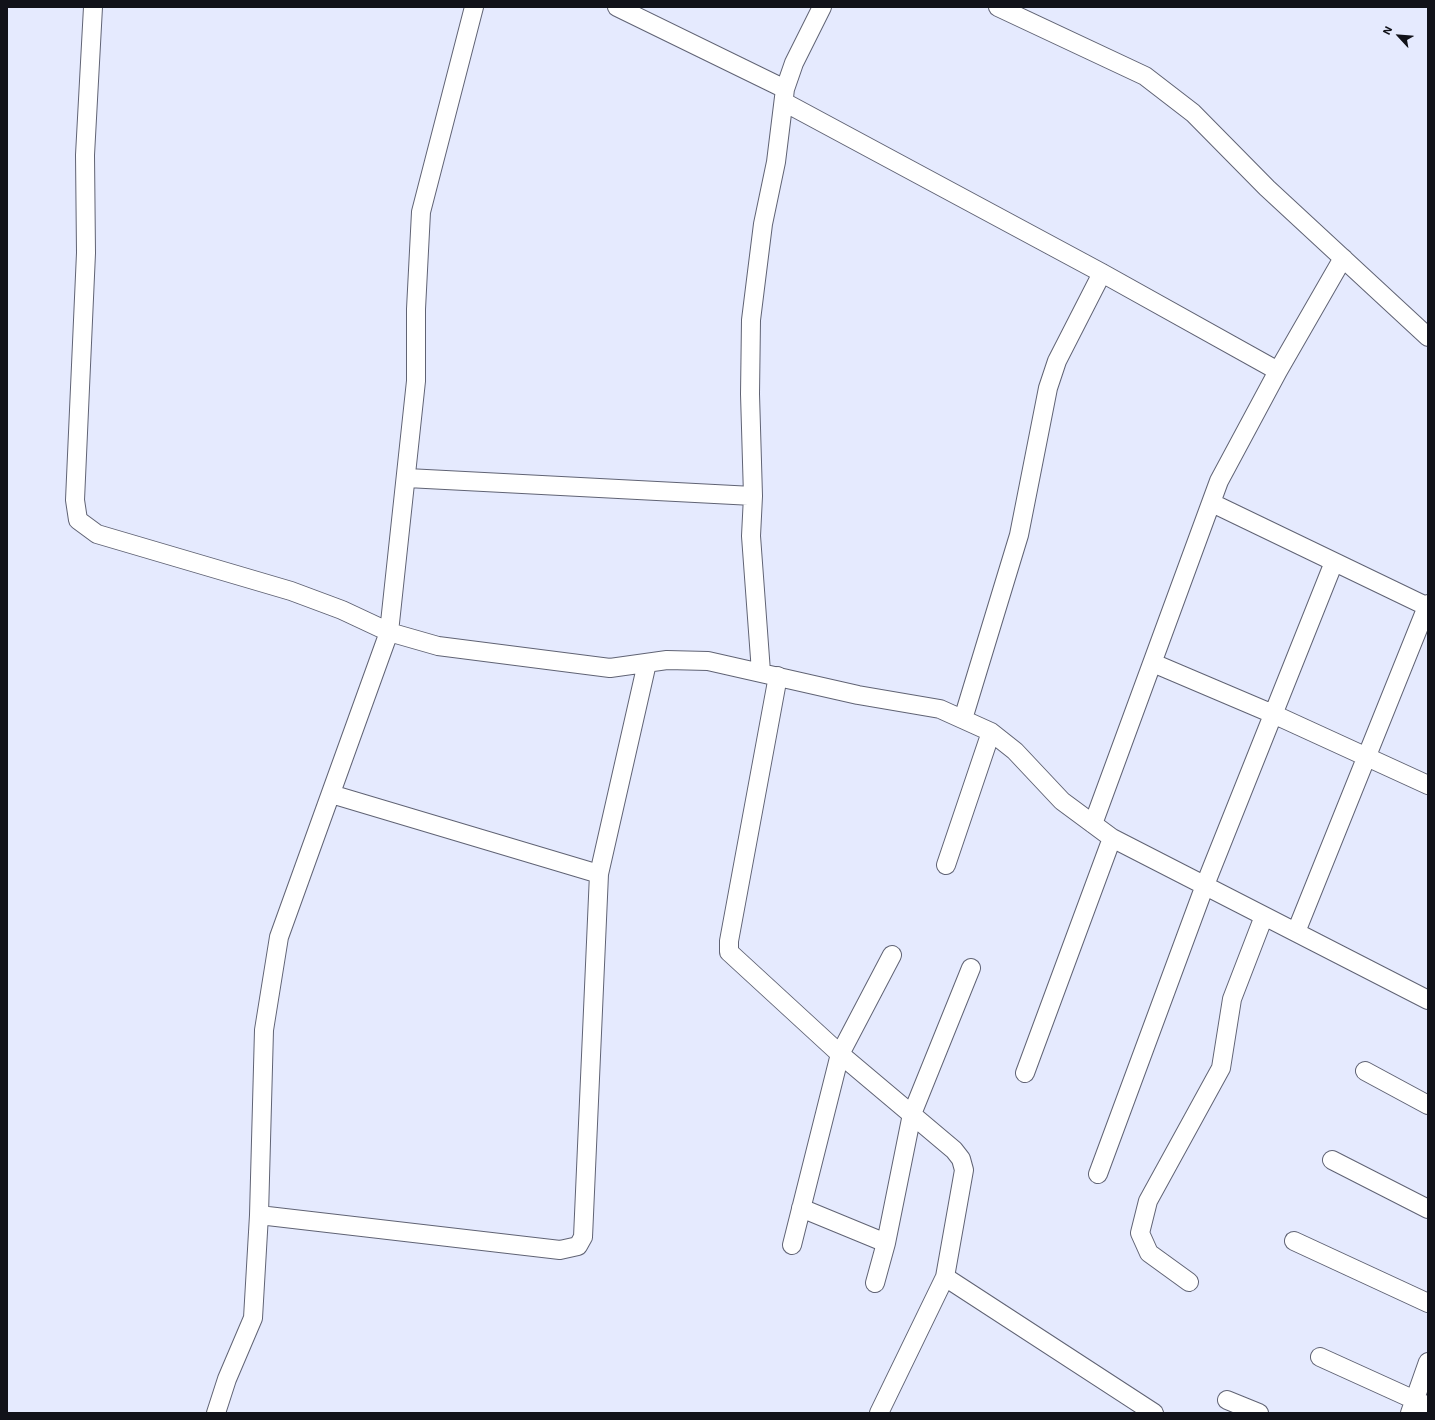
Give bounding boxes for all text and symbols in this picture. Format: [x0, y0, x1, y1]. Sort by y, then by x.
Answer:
north arrow [1379, 16, 1419, 56]
text: N [1380, 24, 1395, 37]

